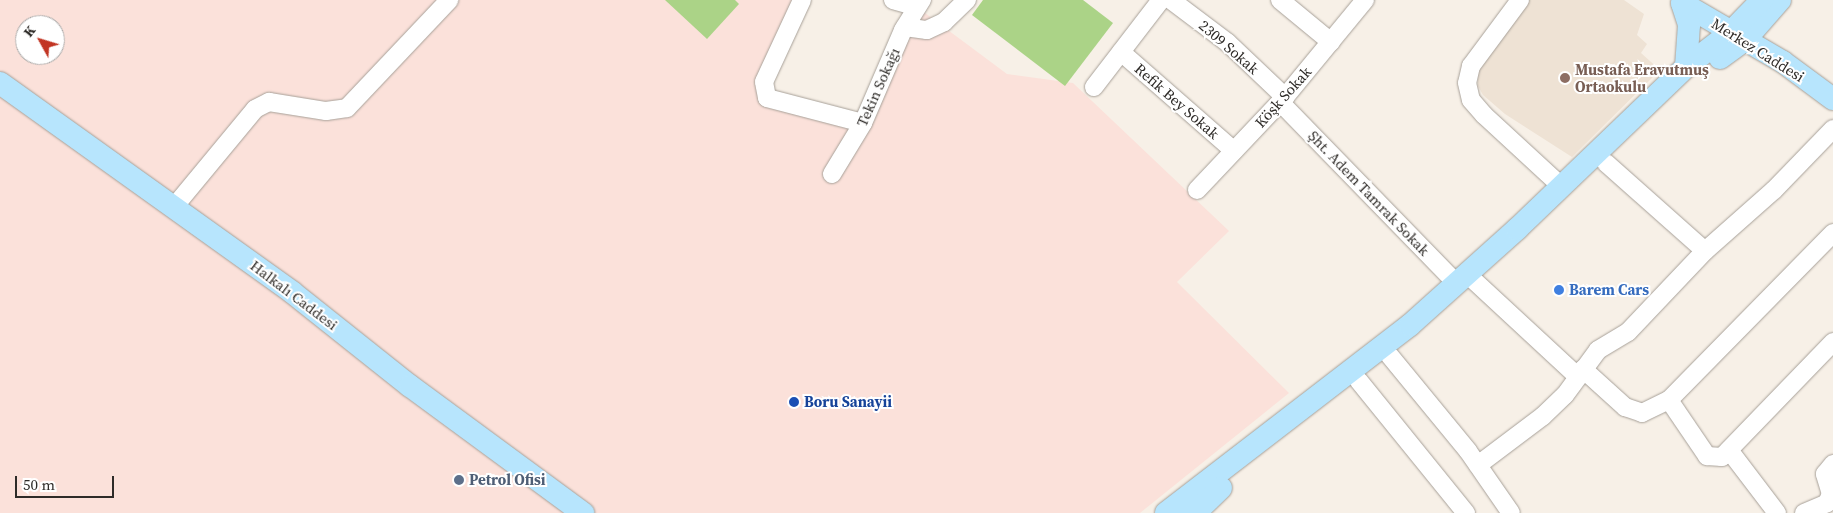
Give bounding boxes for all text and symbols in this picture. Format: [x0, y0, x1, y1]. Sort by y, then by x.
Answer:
street label: Merkez Caddesi [1708, 14, 1808, 86]
north arrow [15, 15, 65, 65]
street label: 2309 Sokak [1195, 16, 1263, 78]
text: K [18, 21, 40, 41]
street label: Tekin Sokağı [853, 45, 903, 129]
street label: Refik Bey Sokak [1131, 59, 1223, 143]
place label: Mustafa Eravutmuş Ortaokulu [1575, 60, 1709, 95]
street label: Köşk Sokak [1251, 63, 1315, 131]
marker: Mustafa Eravutmuş Ortaokulu [1559, 72, 1571, 84]
street label: Şht. Adem Tamrak Sokak [1305, 127, 1433, 259]
street label: Halkalı Caddesi [247, 256, 341, 334]
place label: Barem Cars [1569, 281, 1649, 299]
marker: Barem Cars [1553, 284, 1565, 296]
place label: Boru Sanayii [804, 393, 892, 411]
marker: Boru Sanayii [788, 396, 800, 408]
scale bar [18, 466, 116, 498]
place label: Petrol Ofisi [469, 471, 546, 489]
text: 50 m [23, 474, 55, 495]
marker: Petrol Ofisi [453, 474, 465, 486]

